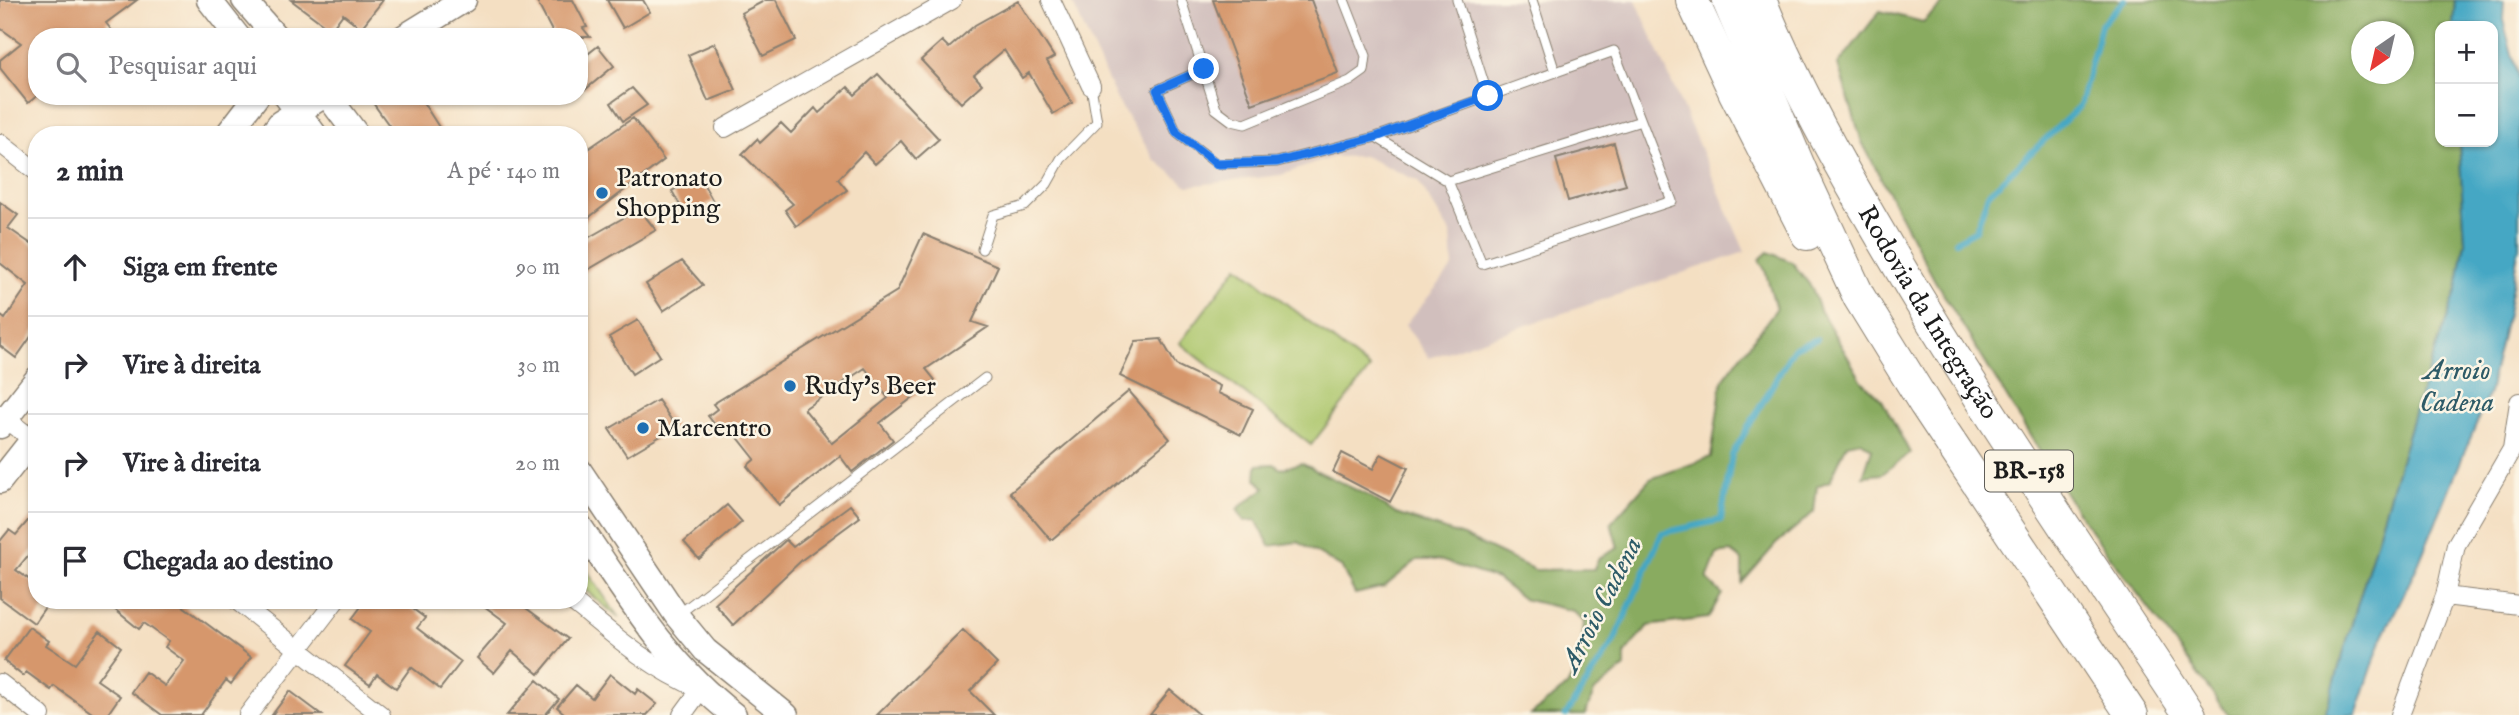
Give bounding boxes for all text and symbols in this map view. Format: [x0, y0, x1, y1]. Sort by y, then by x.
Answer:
north arrow [2351, 21, 2414, 84]
map controls [2435, 21, 2498, 147]
button: + [2435, 21, 2498, 84]
search box [28, 28, 588, 105]
icon: search [52, 48, 90, 86]
text: Pesquisar aqui [108, 50, 257, 83]
route end [1188, 53, 1219, 84]
route start [1472, 80, 1503, 111]
button: − [2435, 84, 2498, 147]
text: 2 min [56, 153, 124, 191]
text: A pé · 140 m [447, 157, 560, 186]
place label: Patronato Shopping [616, 162, 722, 225]
marker: Patronato Shopping [594, 185, 610, 201]
street label: Rodovia da Integração [1850, 199, 2006, 425]
icon: ahead [56, 248, 94, 286]
text: Siga em frente [123, 251, 278, 284]
text: 90 m [516, 253, 560, 282]
icon: right [56, 346, 94, 384]
text: Vire à direita [123, 349, 260, 382]
text: 30 m [517, 351, 560, 380]
water label: Arroio Cadena [2420, 354, 2494, 421]
place label: Rudy's Beer [804, 370, 937, 403]
marker: Rudy's Beer [782, 378, 798, 394]
place label: Marcentro [657, 412, 772, 445]
marker: Marcentro [635, 420, 651, 436]
icon: right [56, 444, 94, 482]
text: Vire à direita [123, 447, 260, 480]
text: 20 m [515, 449, 560, 478]
road number: BR-158 [1985, 450, 2073, 492]
water label: Arroio Cadena [1552, 531, 1651, 681]
icon: arrive [56, 542, 94, 580]
text: Chegada ao destino [123, 545, 333, 578]

